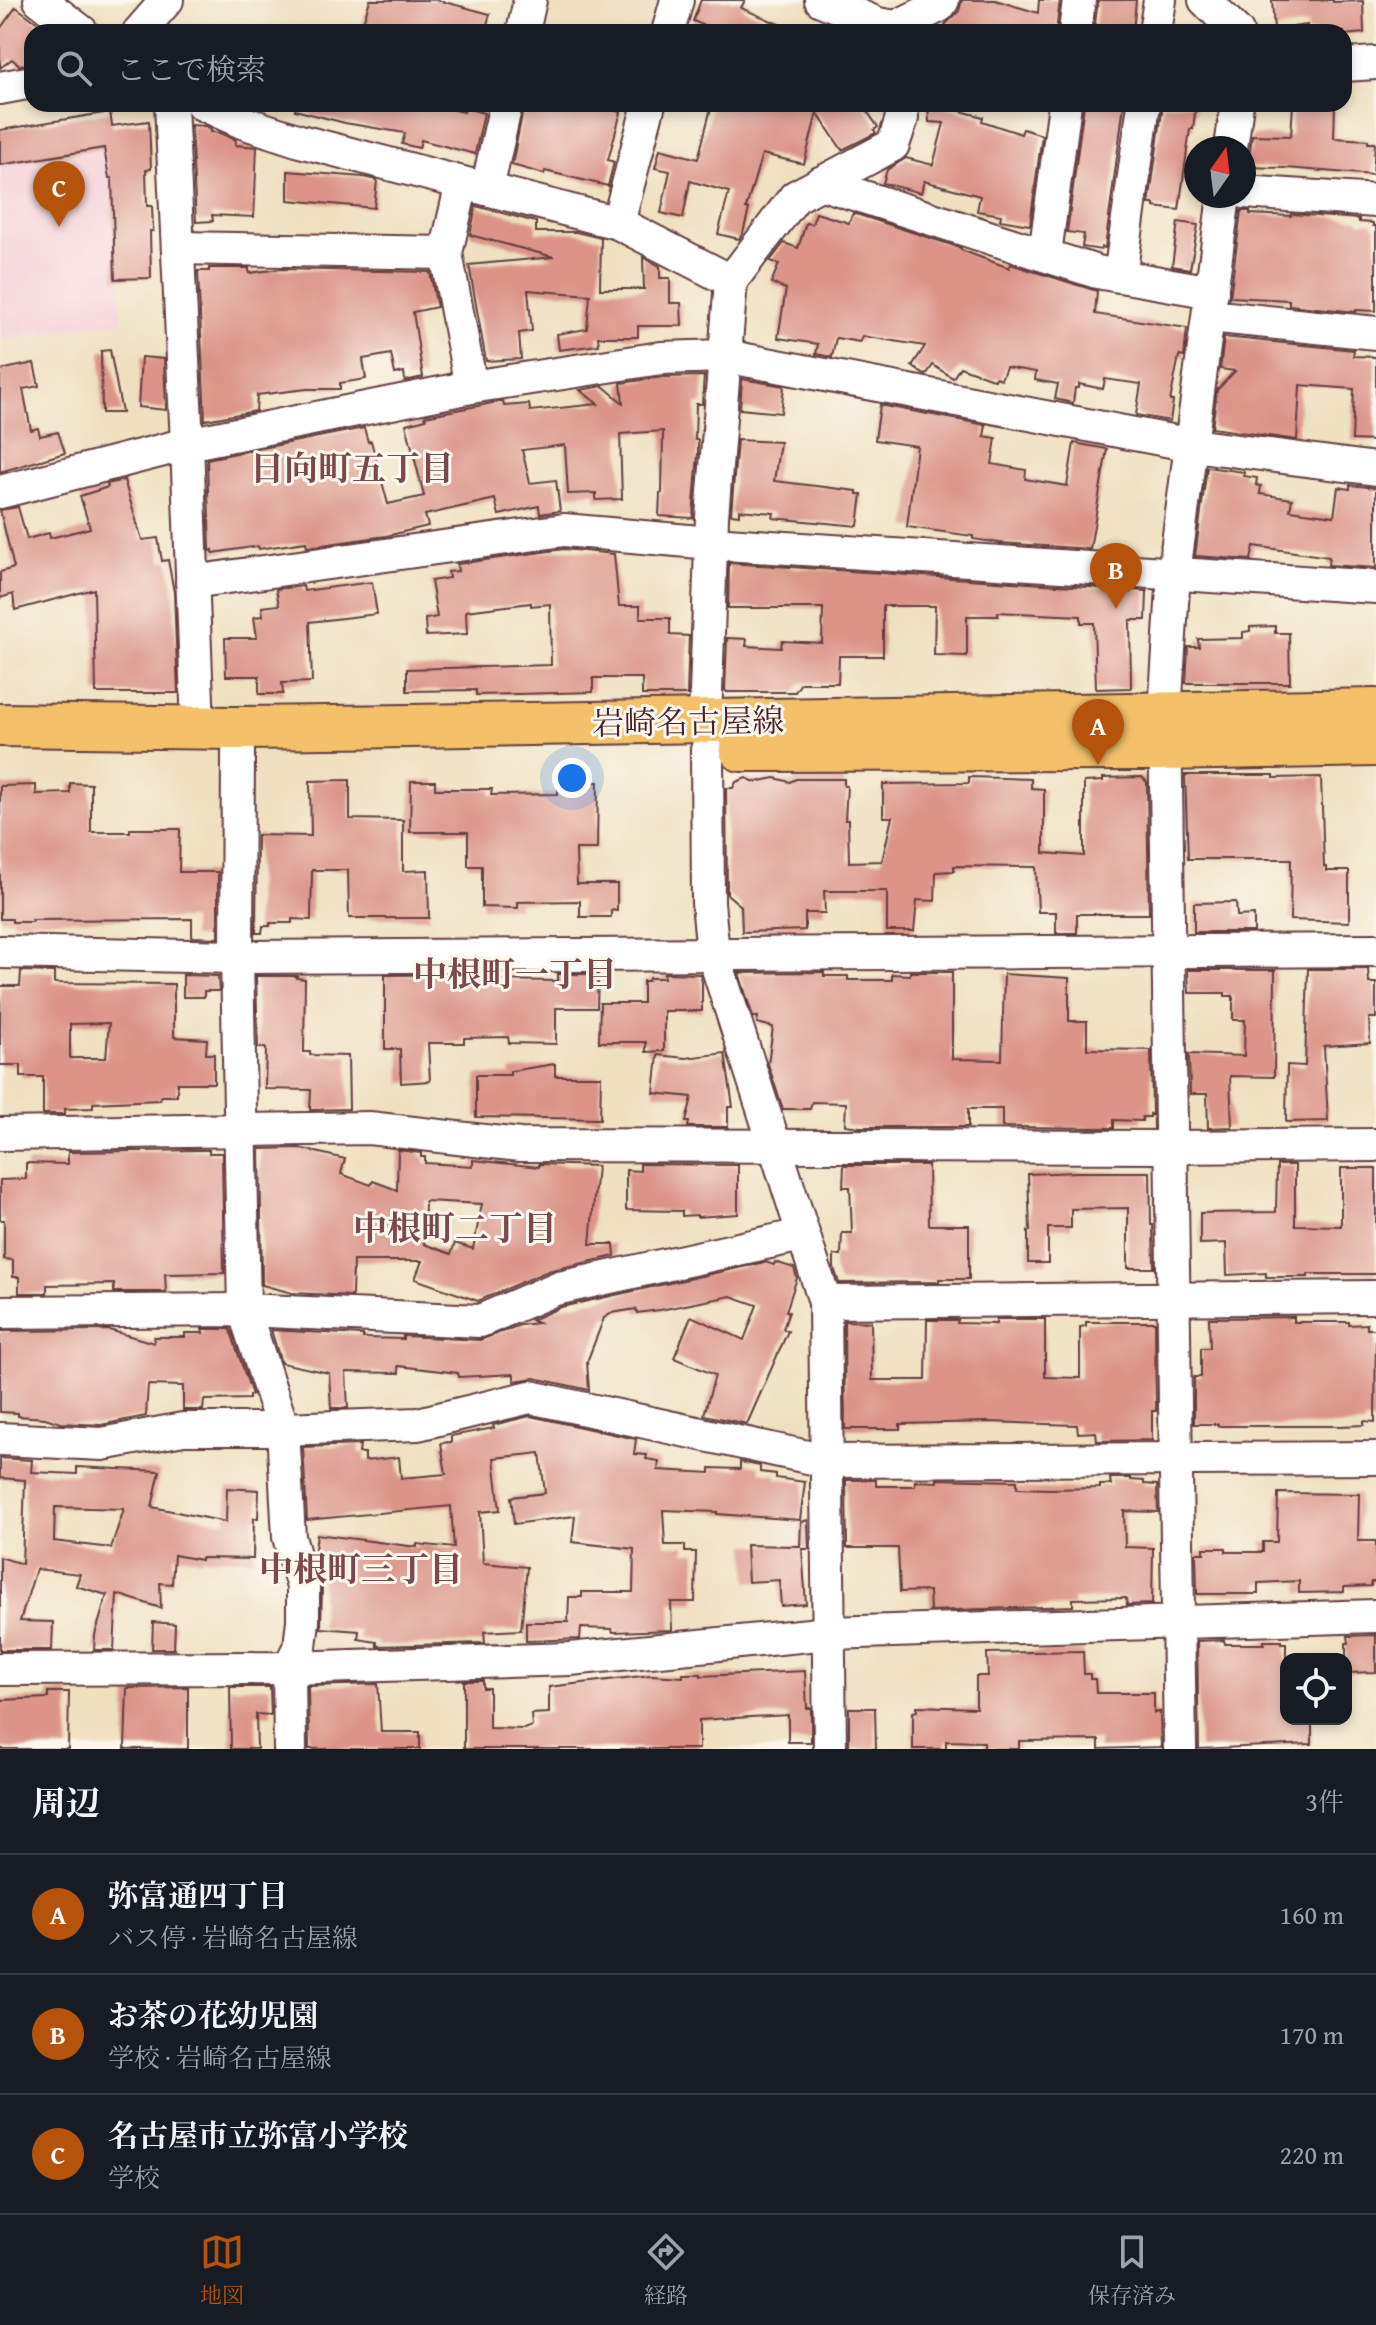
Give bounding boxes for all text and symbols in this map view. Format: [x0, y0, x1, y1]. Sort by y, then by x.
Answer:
search box [24, 24, 1352, 112]
icon: search [52, 46, 96, 90]
text: ここで検索 [116, 47, 266, 91]
north arrow [1184, 136, 1256, 208]
pin: C [33, 161, 85, 227]
district label: 日向町五丁目 [250, 443, 454, 492]
pin: B [1090, 543, 1142, 609]
street label: 岩崎名古屋線 [592, 696, 784, 747]
pin: A [1072, 699, 1124, 765]
your location [552, 758, 592, 798]
district label: 中根町一丁目 [413, 949, 617, 998]
district label: 中根町二丁目 [353, 1203, 557, 1252]
district label: 中根町三丁目 [259, 1544, 463, 1593]
map controls [1280, 1653, 1352, 1725]
button: locate [1280, 1653, 1352, 1725]
text: 周辺 [32, 1778, 100, 1827]
text: 3件 [1305, 1782, 1344, 1821]
text: 弥富通四丁目 [108, 1873, 288, 1917]
text: A [50, 1895, 66, 1934]
text: 160 m [1279, 1895, 1344, 1934]
text: バス停 · 岩崎名古屋線 [108, 1918, 358, 1957]
text: お茶の花幼児園 [108, 1993, 318, 2037]
text: B [50, 2015, 66, 2054]
text: 170 m [1279, 2015, 1344, 2054]
text: 学校 · 岩崎名古屋線 [108, 2038, 332, 2077]
text: 名古屋市立弥富小学校 [108, 2113, 408, 2157]
text: C [51, 2135, 65, 2174]
text: 220 m [1279, 2135, 1344, 2174]
text: 学校 [108, 2158, 160, 2197]
tab: 地図 [200, 2230, 244, 2311]
tab: 経路 [644, 2230, 688, 2311]
tab: 保存済み [1088, 2230, 1176, 2311]

